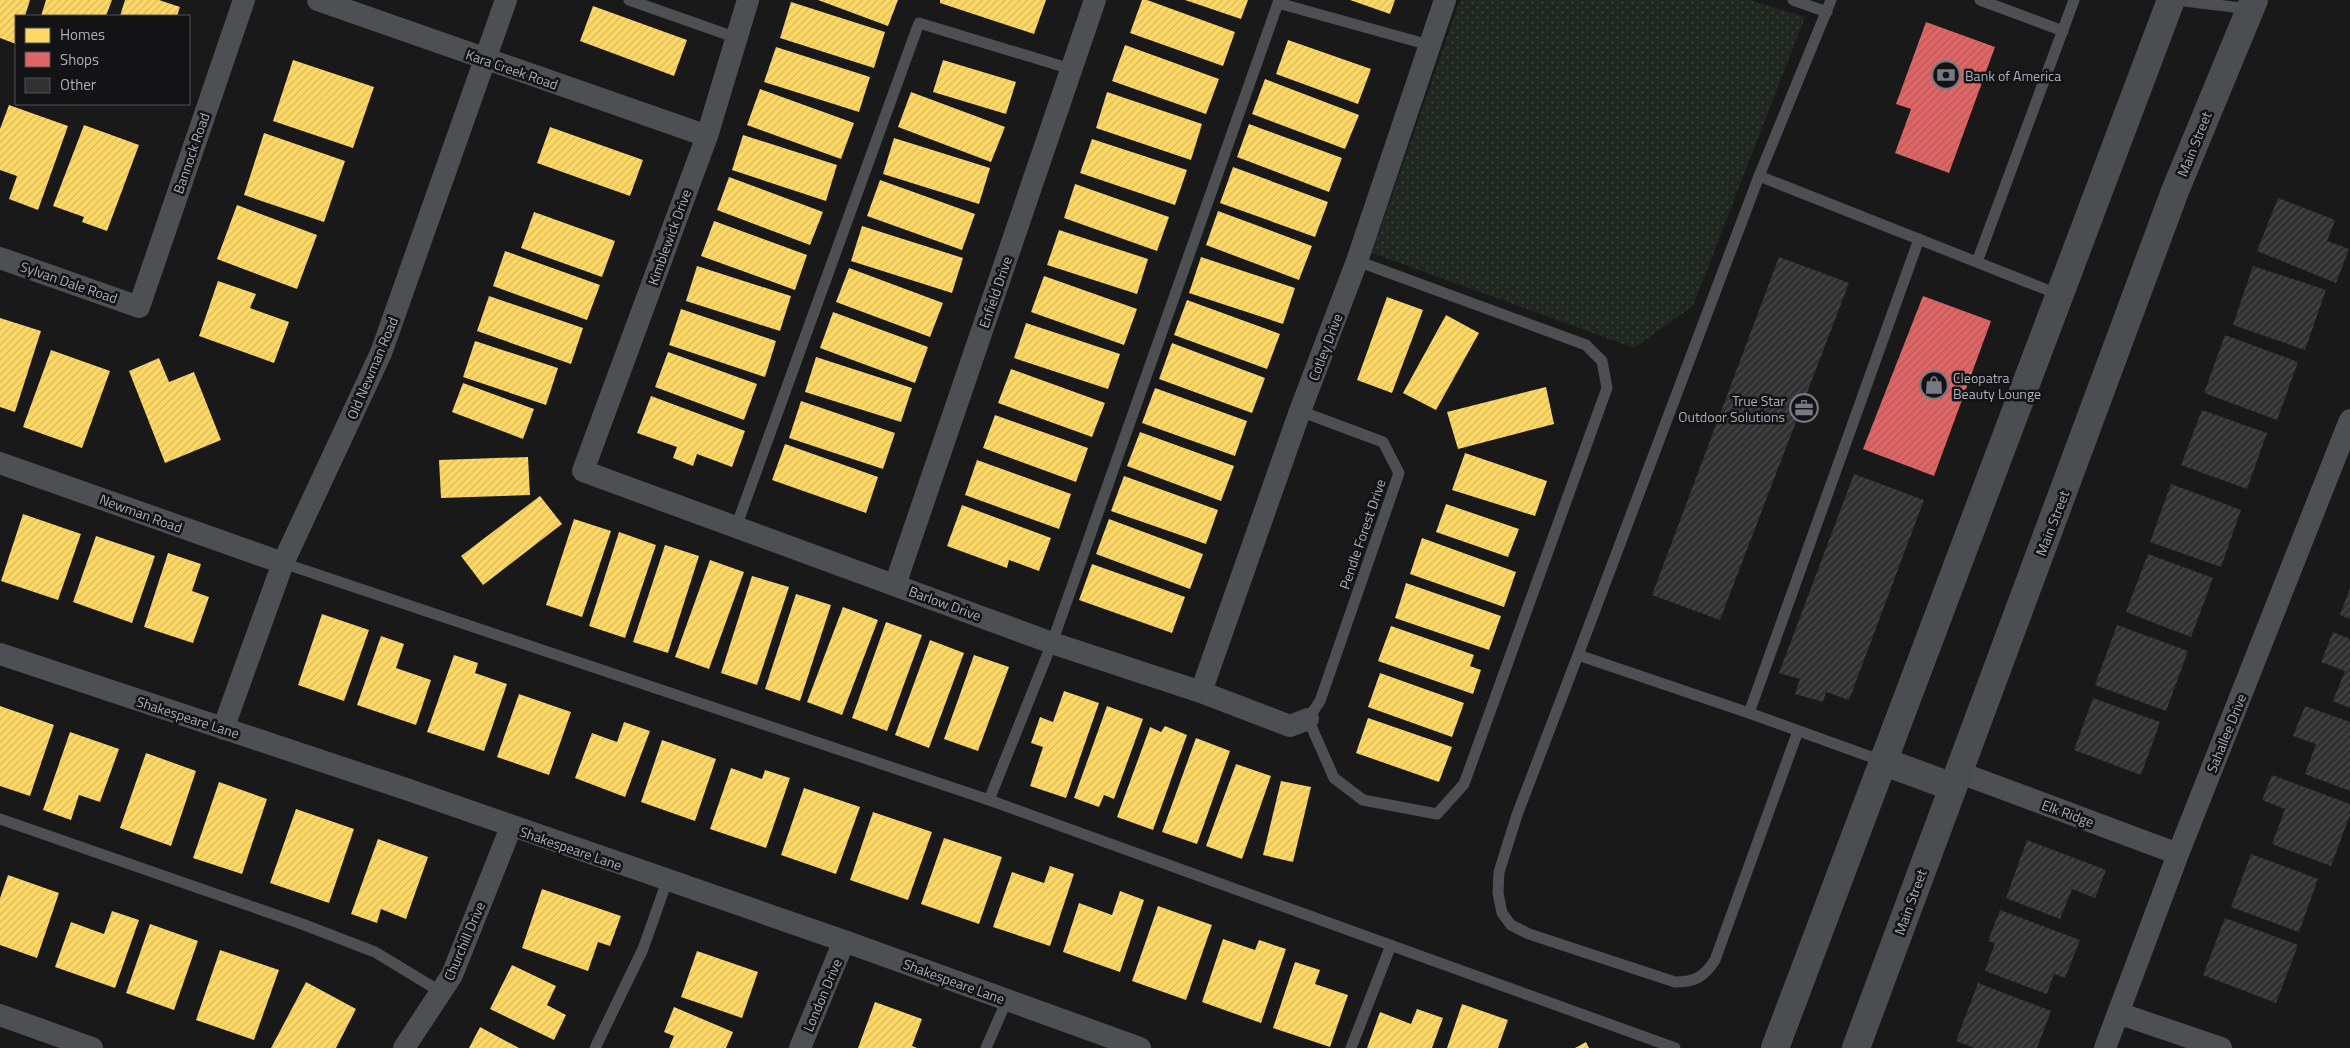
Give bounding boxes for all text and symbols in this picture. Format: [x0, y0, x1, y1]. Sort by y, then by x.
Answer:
legend [15, 15, 190, 105]
text: Homes [60, 23, 105, 46]
street label: Kara Creek Road [463, 43, 561, 95]
text: Shops [60, 48, 99, 71]
bank icon: Bank of America [1931, 60, 1961, 90]
place label: Bank of America [1965, 65, 2061, 86]
text: Other [60, 73, 96, 96]
street label: Main Street [2171, 108, 2217, 180]
street label: Bannock Road [167, 110, 215, 196]
street label: Kimblewick Drive [642, 186, 696, 288]
street label: Enfield Drive [973, 253, 1017, 331]
street label: Sylvan Dale Road [18, 256, 120, 308]
street label: Cotley Drive [1303, 310, 1347, 384]
street label: Old Newman Road [341, 313, 403, 423]
place label: Cleopatra Beauty Lounge [1953, 367, 2041, 404]
shop icon: Cleopatra Beauty Lounge [1919, 370, 1949, 400]
place label: True Star Outdoor Solutions [1678, 390, 1785, 427]
office icon: True Star Outdoor Solutions [1789, 393, 1819, 423]
street label: Pendle Forest Drive [1333, 476, 1391, 592]
street label: Main Street [2030, 487, 2074, 559]
street label: Newman Road [97, 488, 185, 538]
street label: Barlow Drive [906, 580, 984, 626]
street label: Sahallee Drive [2201, 690, 2251, 776]
street label: Shakespeare Lane [134, 691, 242, 743]
street label: Elk Ridge [2039, 794, 2097, 832]
street label: Shakespeare Lane [517, 821, 625, 875]
street label: Main Street [1888, 866, 1932, 938]
street label: Churchill Drive [438, 898, 490, 984]
street label: Shakespeare Lane [900, 953, 1008, 1009]
street label: London Drive [797, 955, 847, 1035]

